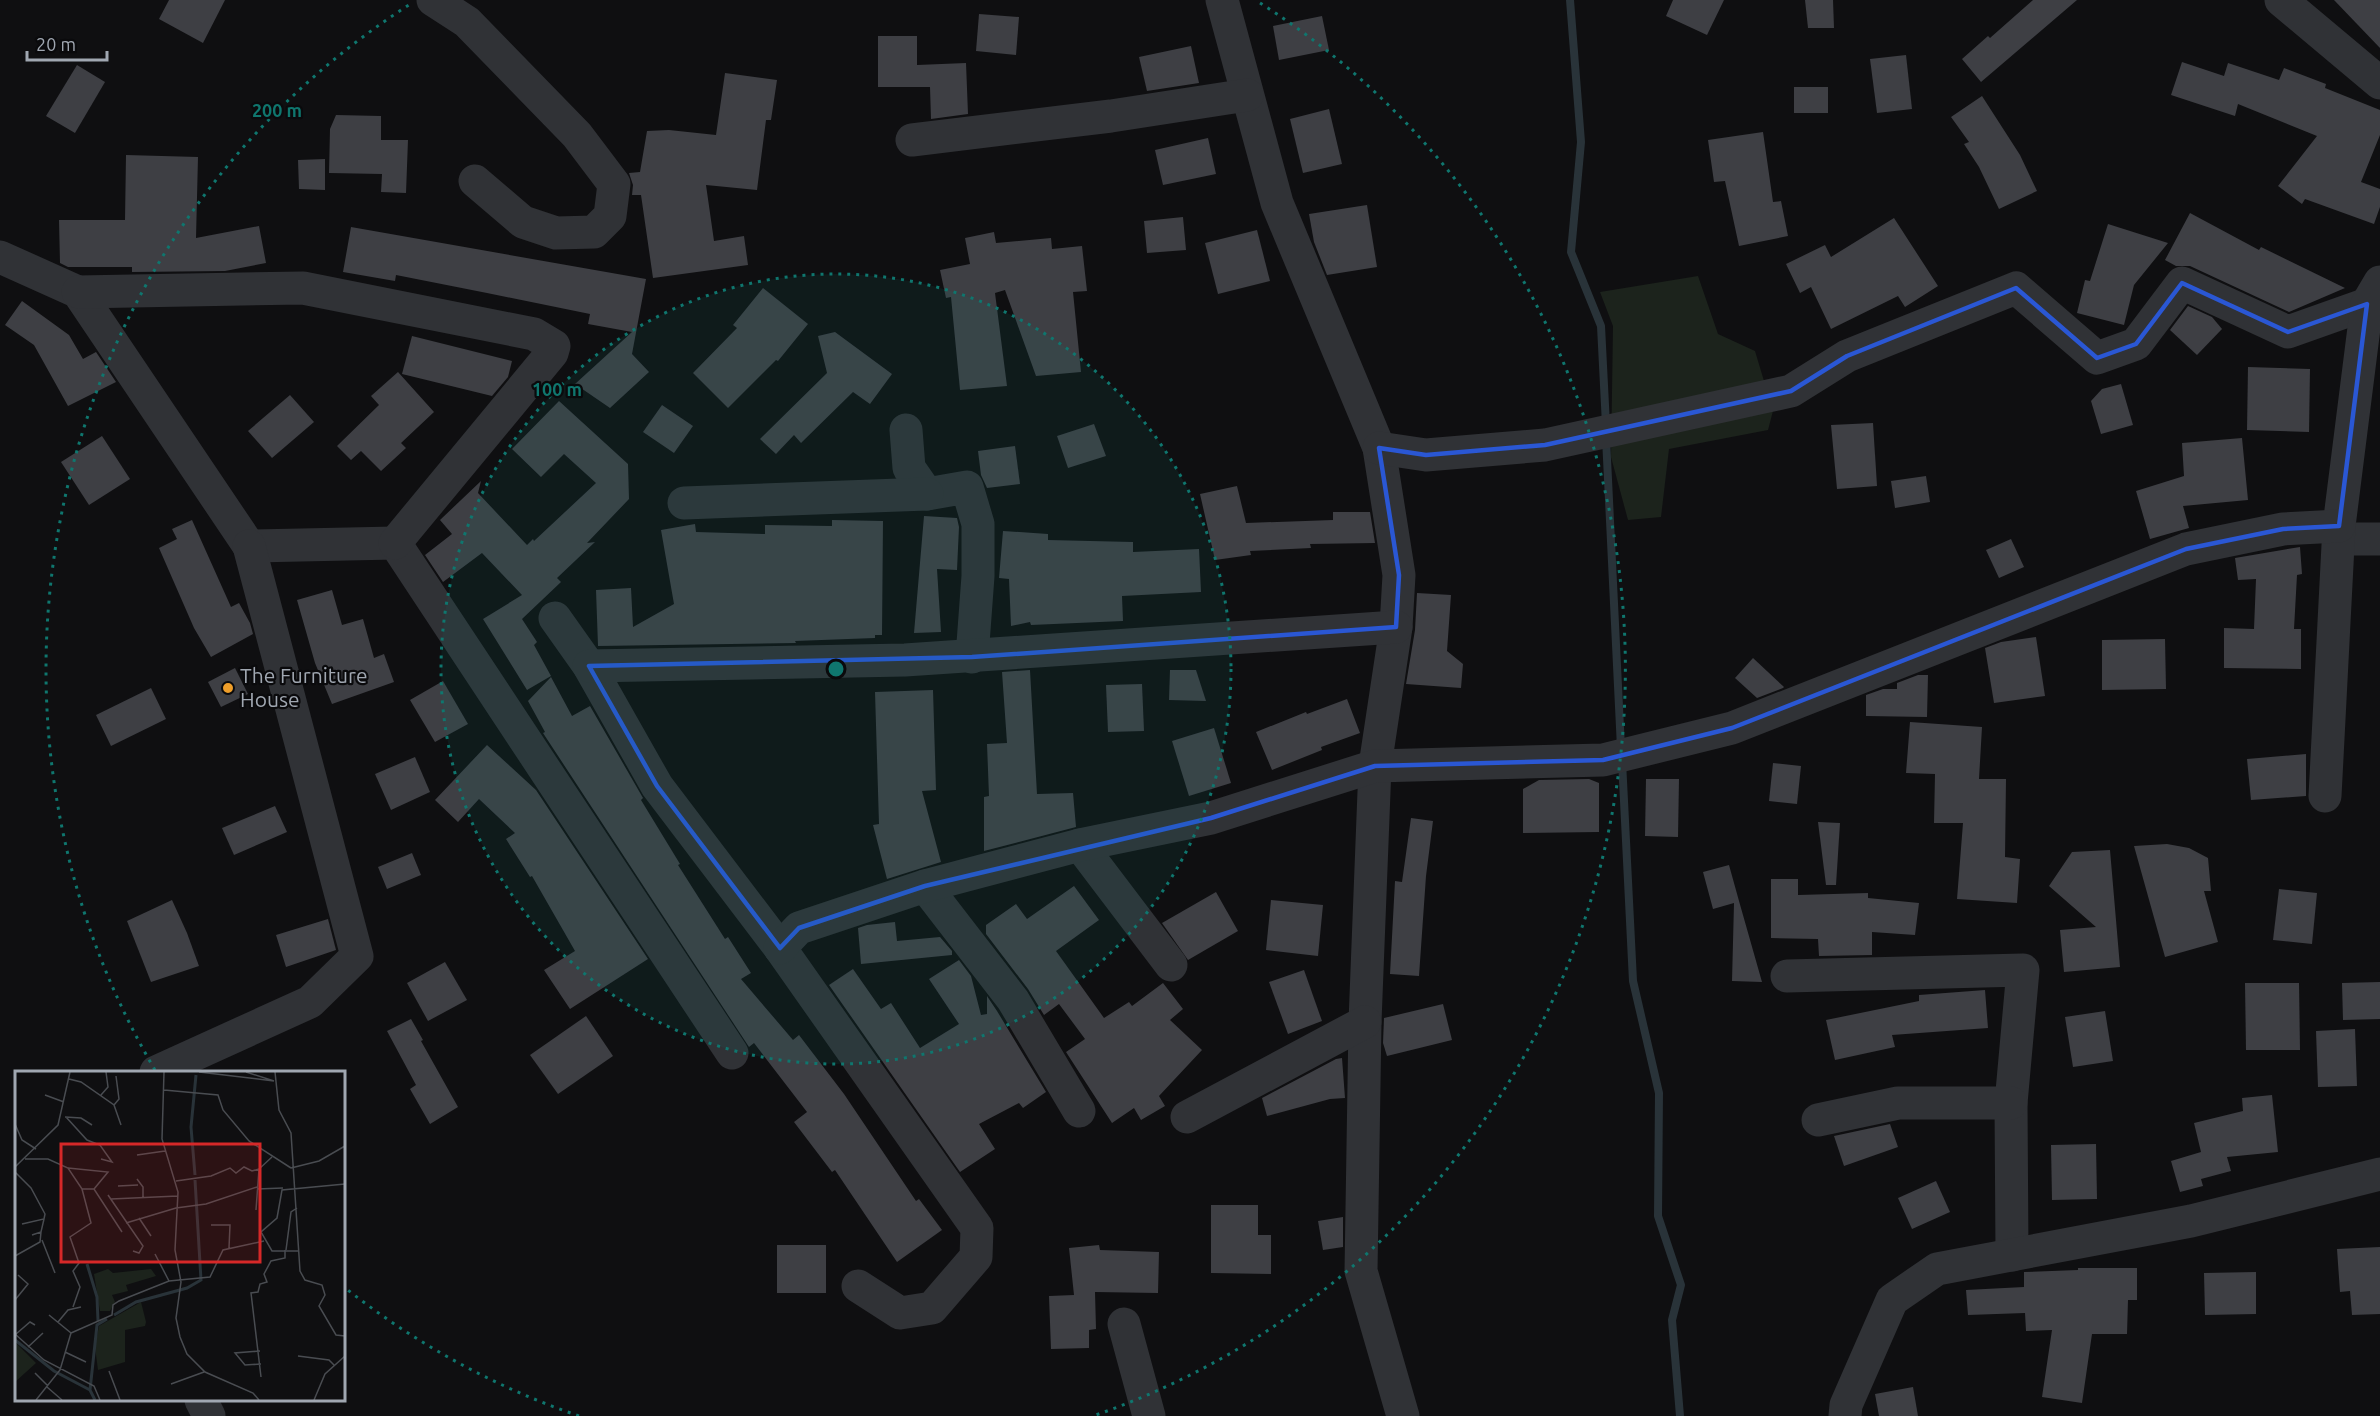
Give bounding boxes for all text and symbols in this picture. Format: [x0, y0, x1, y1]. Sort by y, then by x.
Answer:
scale bar [27, 24, 106, 62]
text: 20 m [36, 34, 76, 54]
text: 200 m [252, 100, 302, 120]
text: 100 m [532, 379, 582, 399]
centre of rings [826, 659, 846, 679]
place label: The Furniture House [240, 663, 368, 711]
marker: The Furniture House [221, 681, 235, 695]
inset map [15, 1071, 345, 1401]

